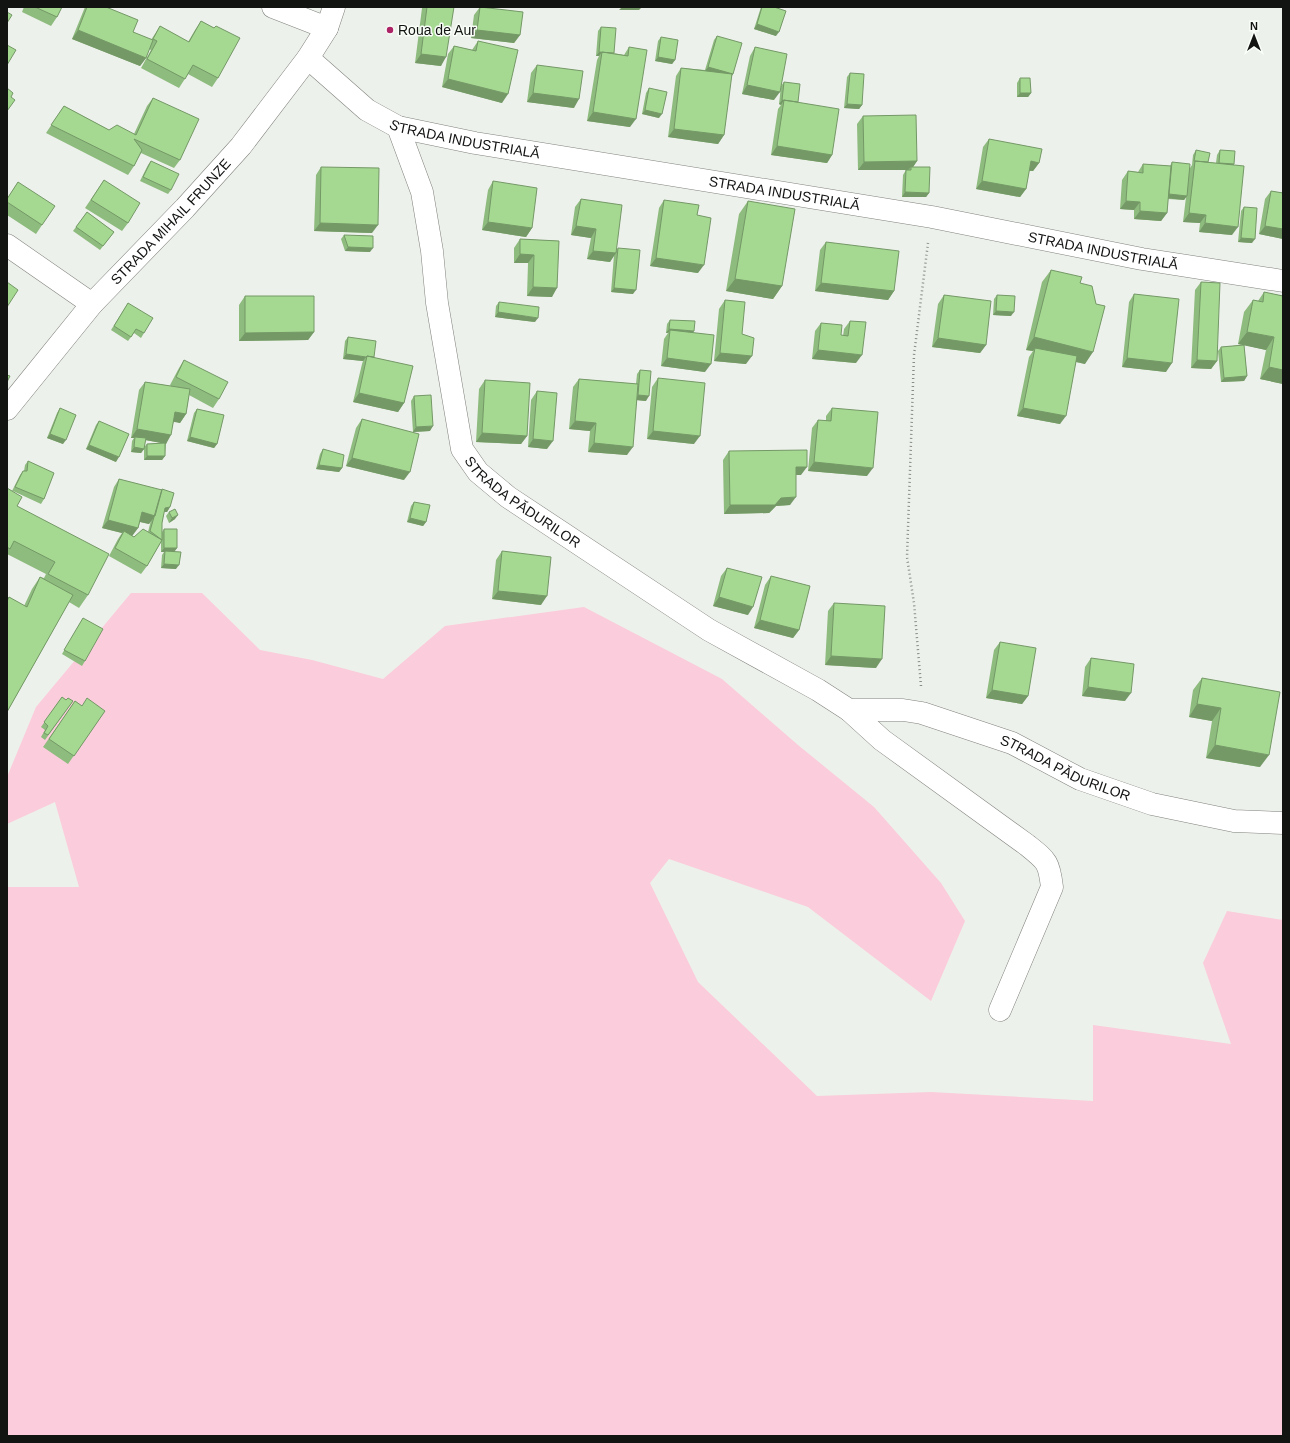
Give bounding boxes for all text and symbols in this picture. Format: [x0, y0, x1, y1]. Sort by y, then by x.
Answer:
north arrow [1234, 16, 1274, 56]
text: N [1250, 20, 1258, 32]
place label: Roua de Aur [398, 22, 476, 38]
marker: Roua de Aur [385, 25, 395, 35]
street label: STRADA INDUSTRIALĂ [387, 116, 542, 161]
street label: STRADA MIHAIL FRUNZE [107, 155, 234, 288]
street label: STRADA INDUSTRIALĂ [708, 173, 862, 213]
street label: STRADA INDUSTRIALĂ [1027, 228, 1180, 273]
street label: STRADA PĂDURILOR [462, 453, 584, 551]
street label: STRADA PĂDURILOR [998, 732, 1133, 804]

